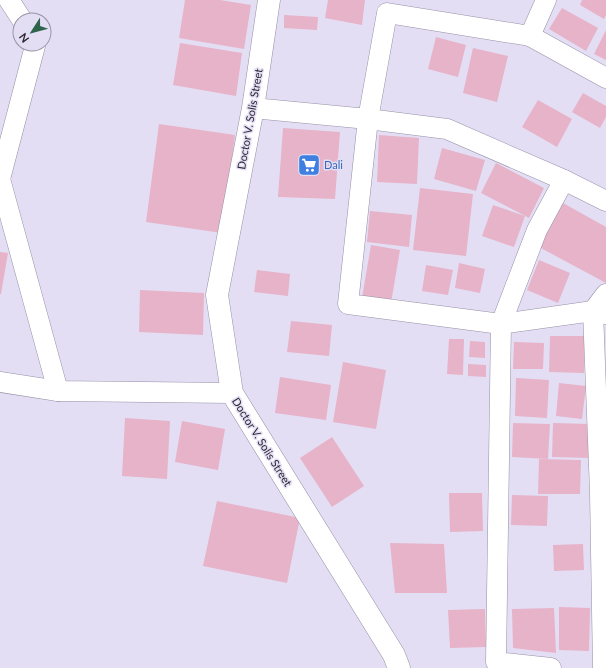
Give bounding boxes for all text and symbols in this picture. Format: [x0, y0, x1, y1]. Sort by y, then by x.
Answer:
north arrow [12, 12, 52, 52]
text: N [16, 31, 31, 45]
street label: Doctor V. Solis Street [234, 67, 265, 170]
supermarket icon: Dali [296, 152, 322, 178]
place label: Dali [324, 158, 343, 171]
street label: Doctor V. Solis Street [230, 395, 295, 489]

